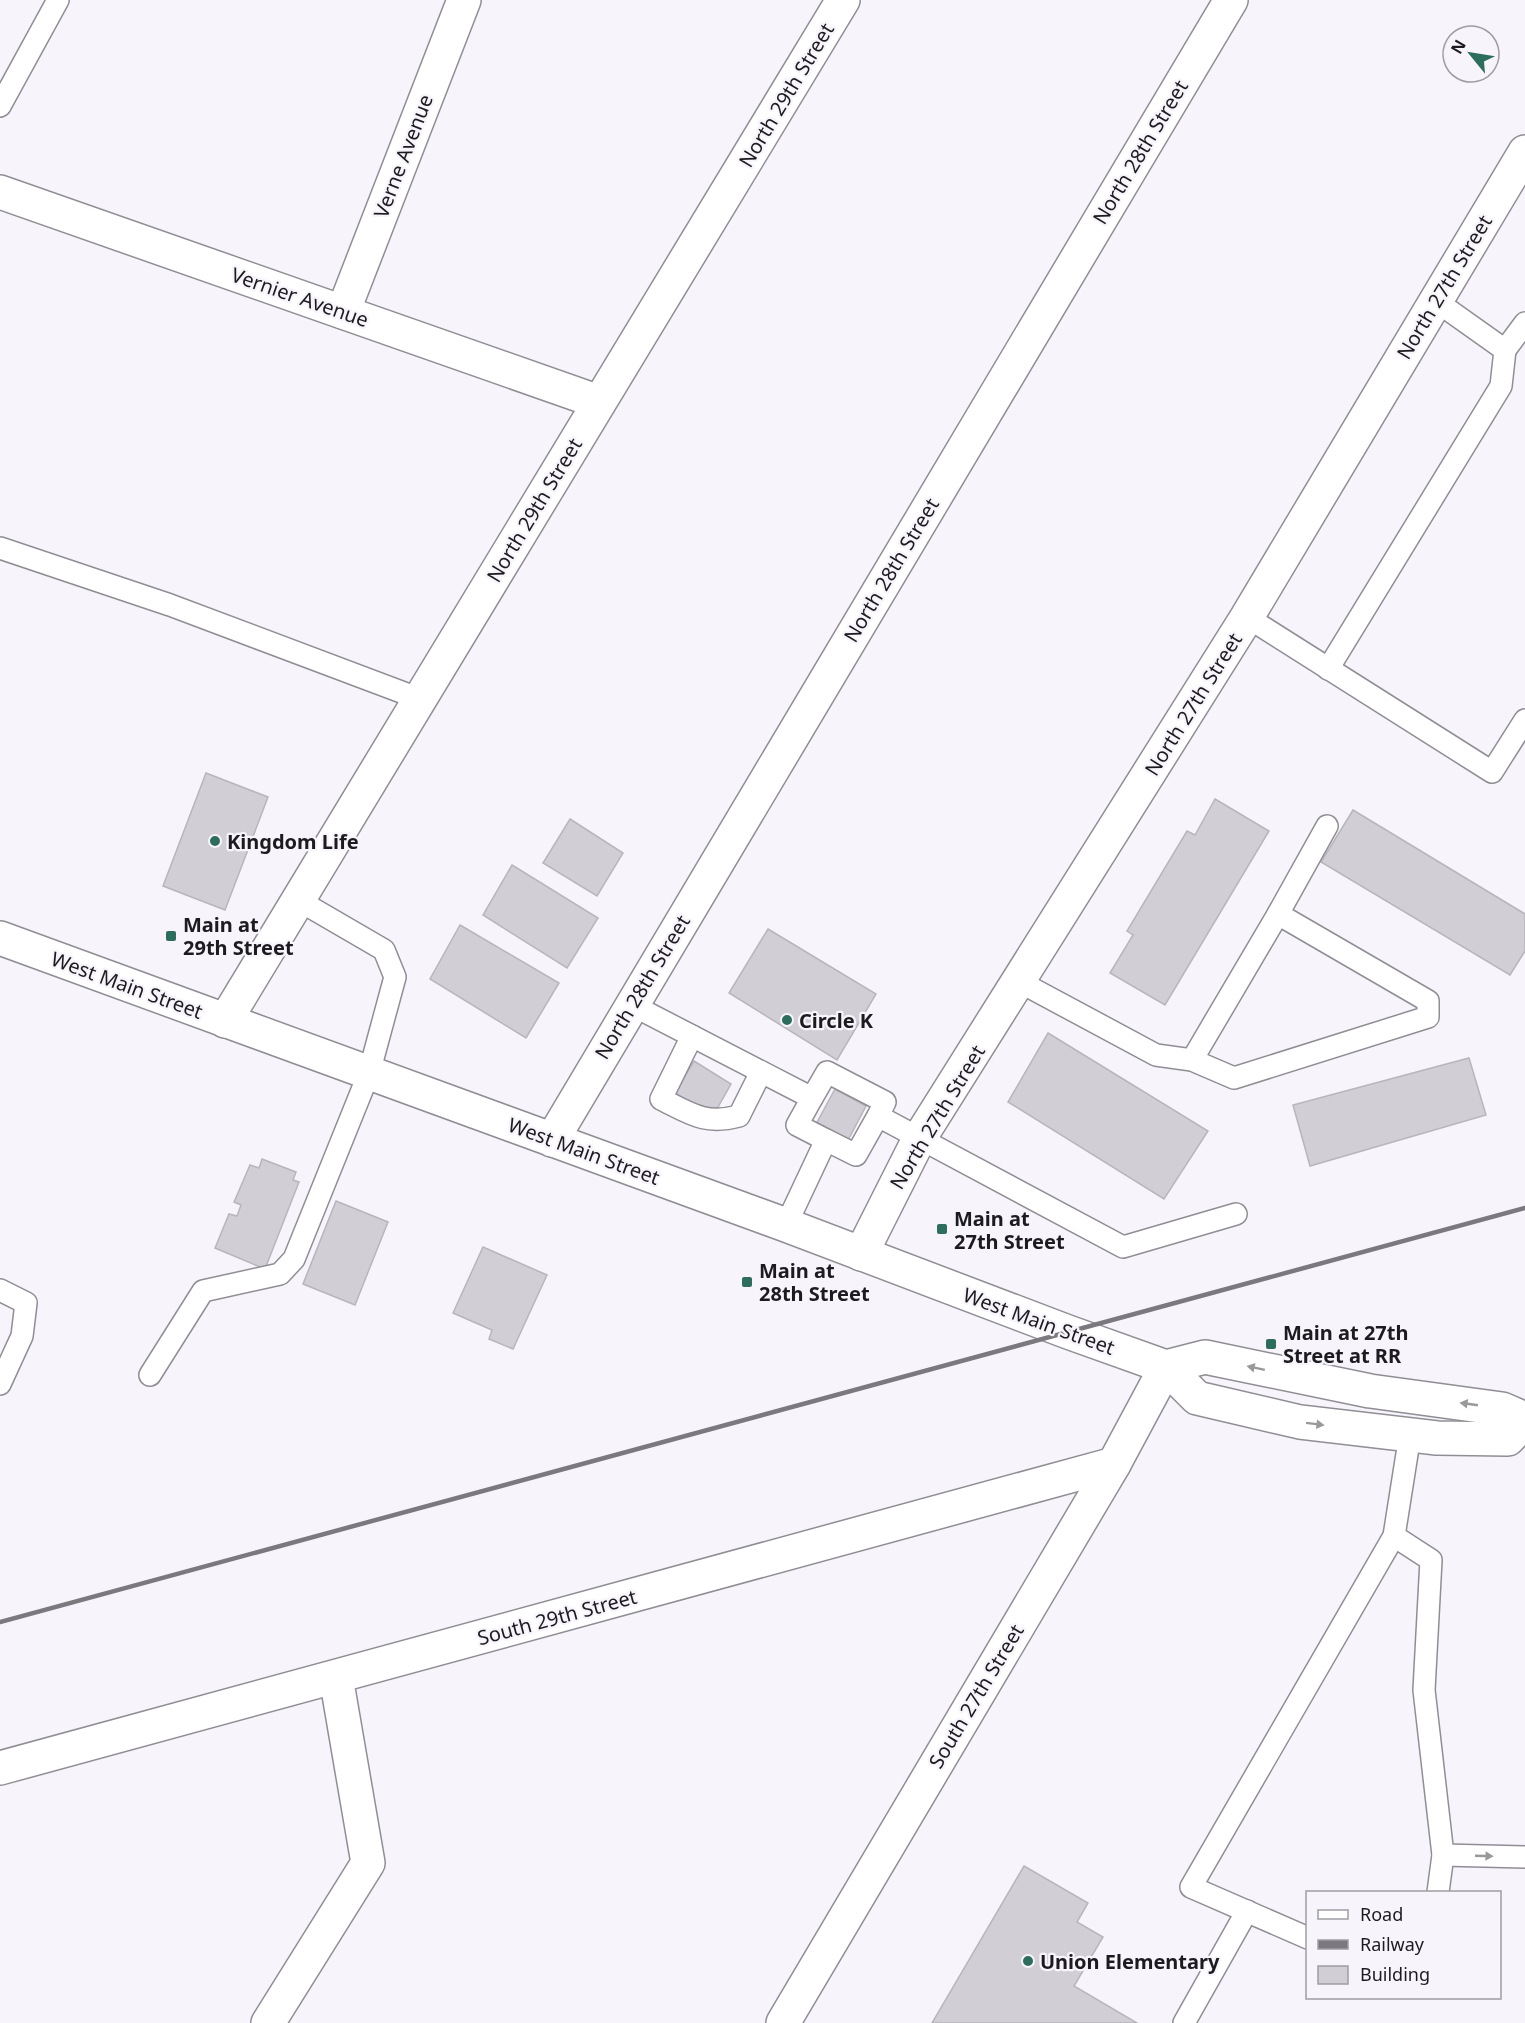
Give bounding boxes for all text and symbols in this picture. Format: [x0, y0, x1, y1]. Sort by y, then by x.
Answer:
street label: North 29th Street [732, 18, 840, 172]
north arrow [1441, 24, 1501, 84]
text: N [1445, 35, 1471, 58]
street label: North 28th Street [1086, 75, 1194, 229]
street label: Verne Avenue [367, 90, 439, 222]
street label: North 27th Street [1390, 210, 1498, 364]
street label: Vernier Avenue [228, 261, 372, 333]
street label: North 29th Street [480, 433, 588, 587]
street label: North 28th Street [837, 493, 945, 647]
street label: North 27th Street [1138, 627, 1248, 781]
place label: Kingdom Life [227, 828, 359, 855]
marker: Kingdom Life [208, 834, 222, 848]
street label: North 28th Street [588, 910, 696, 1064]
place label: Main at 29th Street [183, 911, 294, 961]
marker: Main at 29th Street [164, 929, 178, 943]
street label: West Main Street [47, 945, 207, 1025]
place label: Circle K [799, 1007, 874, 1034]
marker: Circle K [780, 1013, 794, 1027]
street label: North 27th Street [883, 1040, 991, 1194]
street label: West Main Street [504, 1111, 664, 1191]
place label: Main at 27th Street [954, 1205, 1065, 1255]
marker: Main at 27th Street [935, 1222, 949, 1236]
place label: Main at 28th Street [759, 1257, 870, 1307]
marker: Main at 28th Street [740, 1275, 754, 1289]
street label: West Main Street [959, 1281, 1119, 1361]
place label: Main at 27th Street at RR [1283, 1319, 1408, 1369]
marker: Main at 27th Street at RR [1264, 1337, 1278, 1351]
one-way arrow [1247, 1362, 1266, 1372]
one-way arrow [1459, 1400, 1478, 1409]
one-way arrow [1306, 1419, 1325, 1429]
street label: South 29th Street [474, 1583, 640, 1651]
street label: South 27th Street [922, 1619, 1030, 1773]
one-way arrow [1475, 1851, 1494, 1861]
legend [1306, 1891, 1501, 1999]
text: Road [1360, 1902, 1403, 1926]
text: Railway [1360, 1932, 1425, 1956]
place label: Union Elementary [1040, 1948, 1220, 1975]
marker: Union Elementary [1021, 1954, 1035, 1968]
text: Building [1360, 1962, 1430, 1986]

